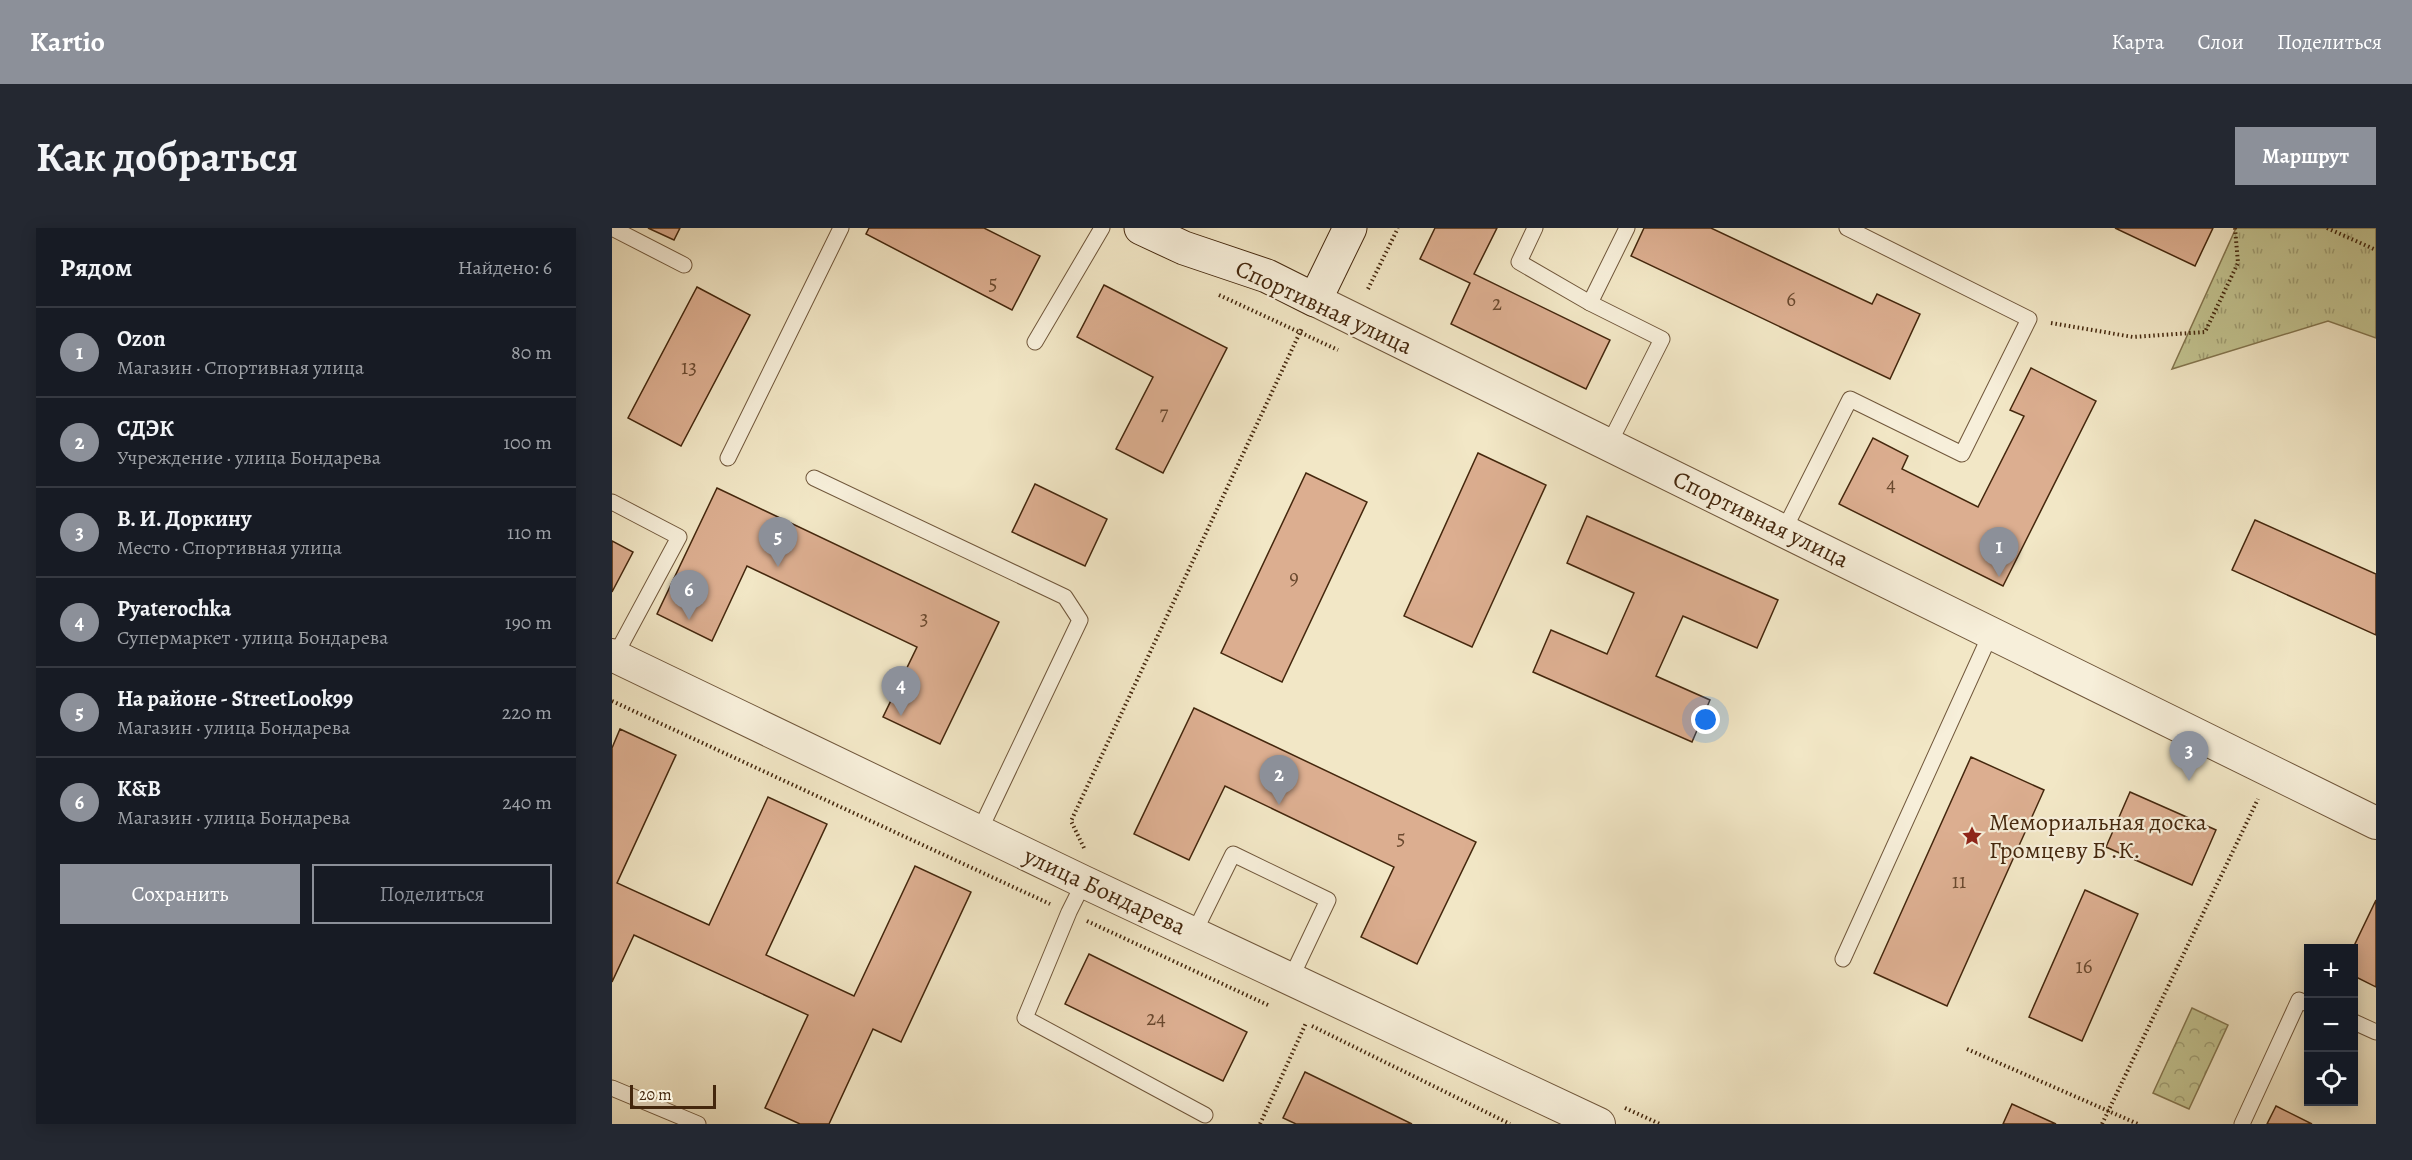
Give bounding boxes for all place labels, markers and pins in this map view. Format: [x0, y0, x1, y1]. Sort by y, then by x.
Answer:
pin: 5 [758, 518, 798, 567]
pin: 1 [1980, 528, 2018, 577]
pin: 6 [670, 570, 709, 620]
pin: 4 [882, 666, 920, 716]
pin: 3 [2170, 732, 2208, 781]
pin: 2 [1260, 756, 1298, 805]
place label: Мемориальная доска Громцеву Б .К. [1989, 806, 2207, 866]
place icon: Мемориальная доска Громцеву Б .К. [1960, 824, 1984, 848]

